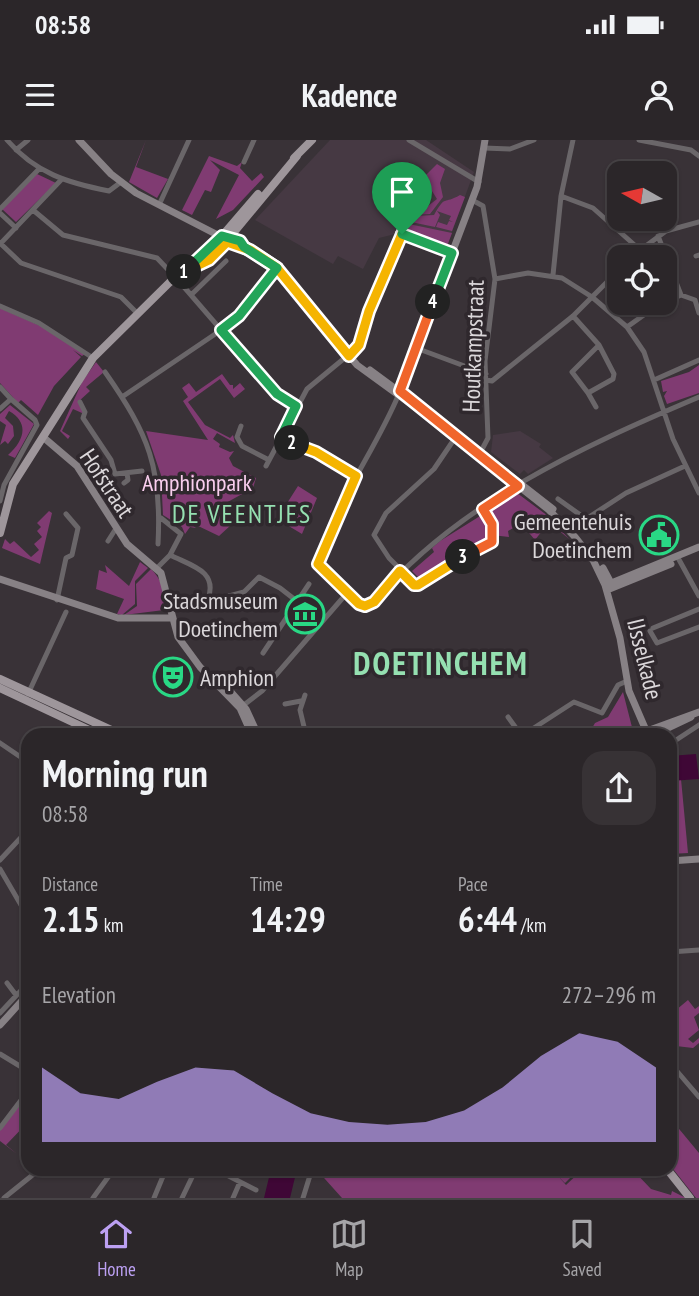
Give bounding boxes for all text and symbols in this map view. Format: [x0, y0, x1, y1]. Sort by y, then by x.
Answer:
text: 08:58 [35, 8, 91, 41]
text: Kadence [301, 74, 398, 116]
icon: menu [21, 76, 59, 114]
icon: person [640, 76, 678, 114]
north arrow [607, 161, 677, 231]
map controls [607, 161, 677, 315]
pin [372, 162, 432, 234]
icon: arrive [383, 173, 421, 211]
button: locate [607, 245, 677, 315]
pin: 1 [166, 254, 202, 290]
text: 1 [179, 259, 188, 283]
street label: Houtkampstraat [455, 279, 491, 413]
pin: 4 [416, 284, 450, 320]
text: 4 [428, 289, 437, 313]
pin: 2 [274, 426, 310, 460]
text: 2 [287, 430, 296, 454]
street label: Hofstraat [73, 443, 141, 524]
park label: Amphionpark [142, 467, 253, 498]
district label: DE VEENTJES [172, 497, 312, 530]
place label: Gemeentehuis Doetinchem [514, 506, 632, 565]
public building icon: Gemeentehuis Doetinchem [638, 514, 680, 556]
pin: 3 [446, 540, 480, 574]
text: 3 [458, 544, 467, 568]
place label: Stadsmuseum Doetinchem [163, 585, 278, 644]
museum icon: Stadsmuseum Doetinchem [284, 593, 326, 635]
street label: IJsselkade [620, 615, 670, 703]
district label: DOETINCHEM [353, 642, 529, 684]
theatre icon: Amphion [152, 656, 194, 698]
place label: Amphion [200, 662, 274, 693]
text: Morning run [42, 748, 208, 797]
button: share [582, 751, 656, 825]
text: 08:58 [42, 799, 88, 828]
text: Distance [42, 872, 98, 896]
text: Time [250, 872, 283, 896]
text: Pace [458, 872, 488, 896]
text: 2.15 [42, 896, 100, 942]
text: 14:29 [250, 896, 326, 942]
text: 6:44 [458, 896, 517, 942]
text: km [100, 913, 123, 937]
text: /km [517, 913, 546, 937]
text: Elevation [42, 980, 116, 1009]
text: 272–296 m [562, 980, 656, 1009]
tab: Home [97, 1215, 136, 1281]
tab: Map [330, 1215, 368, 1281]
tab: Saved [563, 1215, 602, 1281]

